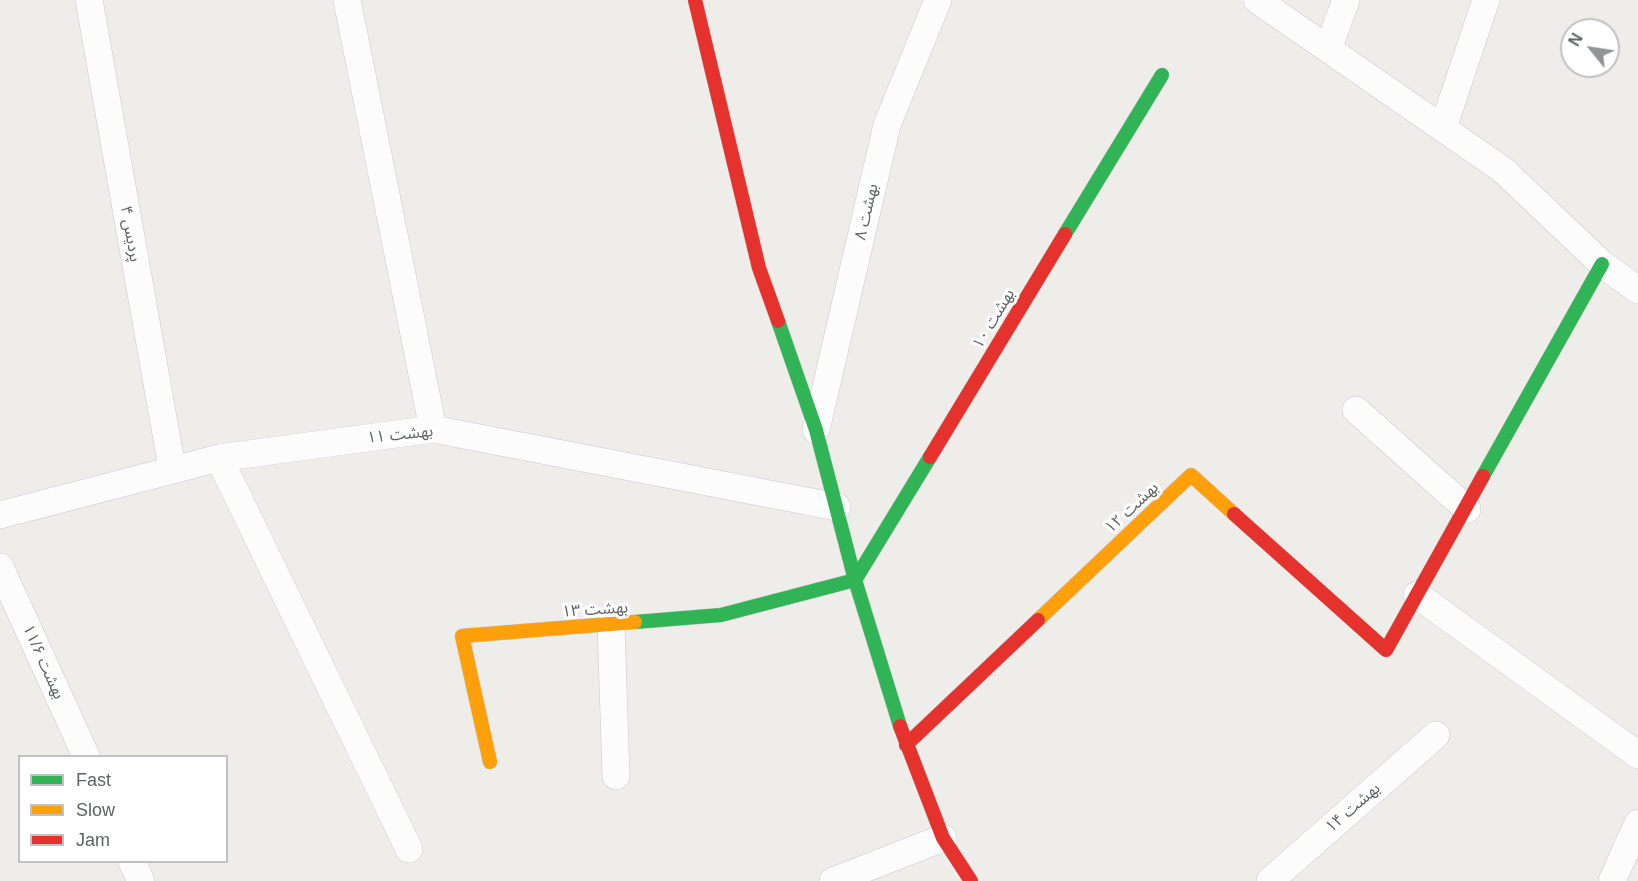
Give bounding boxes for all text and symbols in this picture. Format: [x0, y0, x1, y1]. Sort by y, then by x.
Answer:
north arrow [1560, 18, 1620, 78]
text: N [1565, 30, 1586, 49]
street label: بهشت ۸ [851, 182, 883, 242]
street label: پردیس ۴ [116, 204, 144, 264]
street label: بهشت ۱۰ [969, 286, 1019, 352]
street label: بهشت ۱۱ [366, 422, 434, 448]
street label: بهشت ۱۲ [1101, 478, 1163, 538]
street label: بهشت ۱۳ [561, 598, 629, 622]
street label: بهشت ۱۱/۶ [18, 622, 68, 702]
legend [18, 755, 228, 863]
text: Fast [76, 770, 111, 790]
street label: بهشت ۱۴ [1322, 779, 1384, 837]
text: Slow [76, 800, 115, 820]
text: Jam [76, 830, 110, 850]

